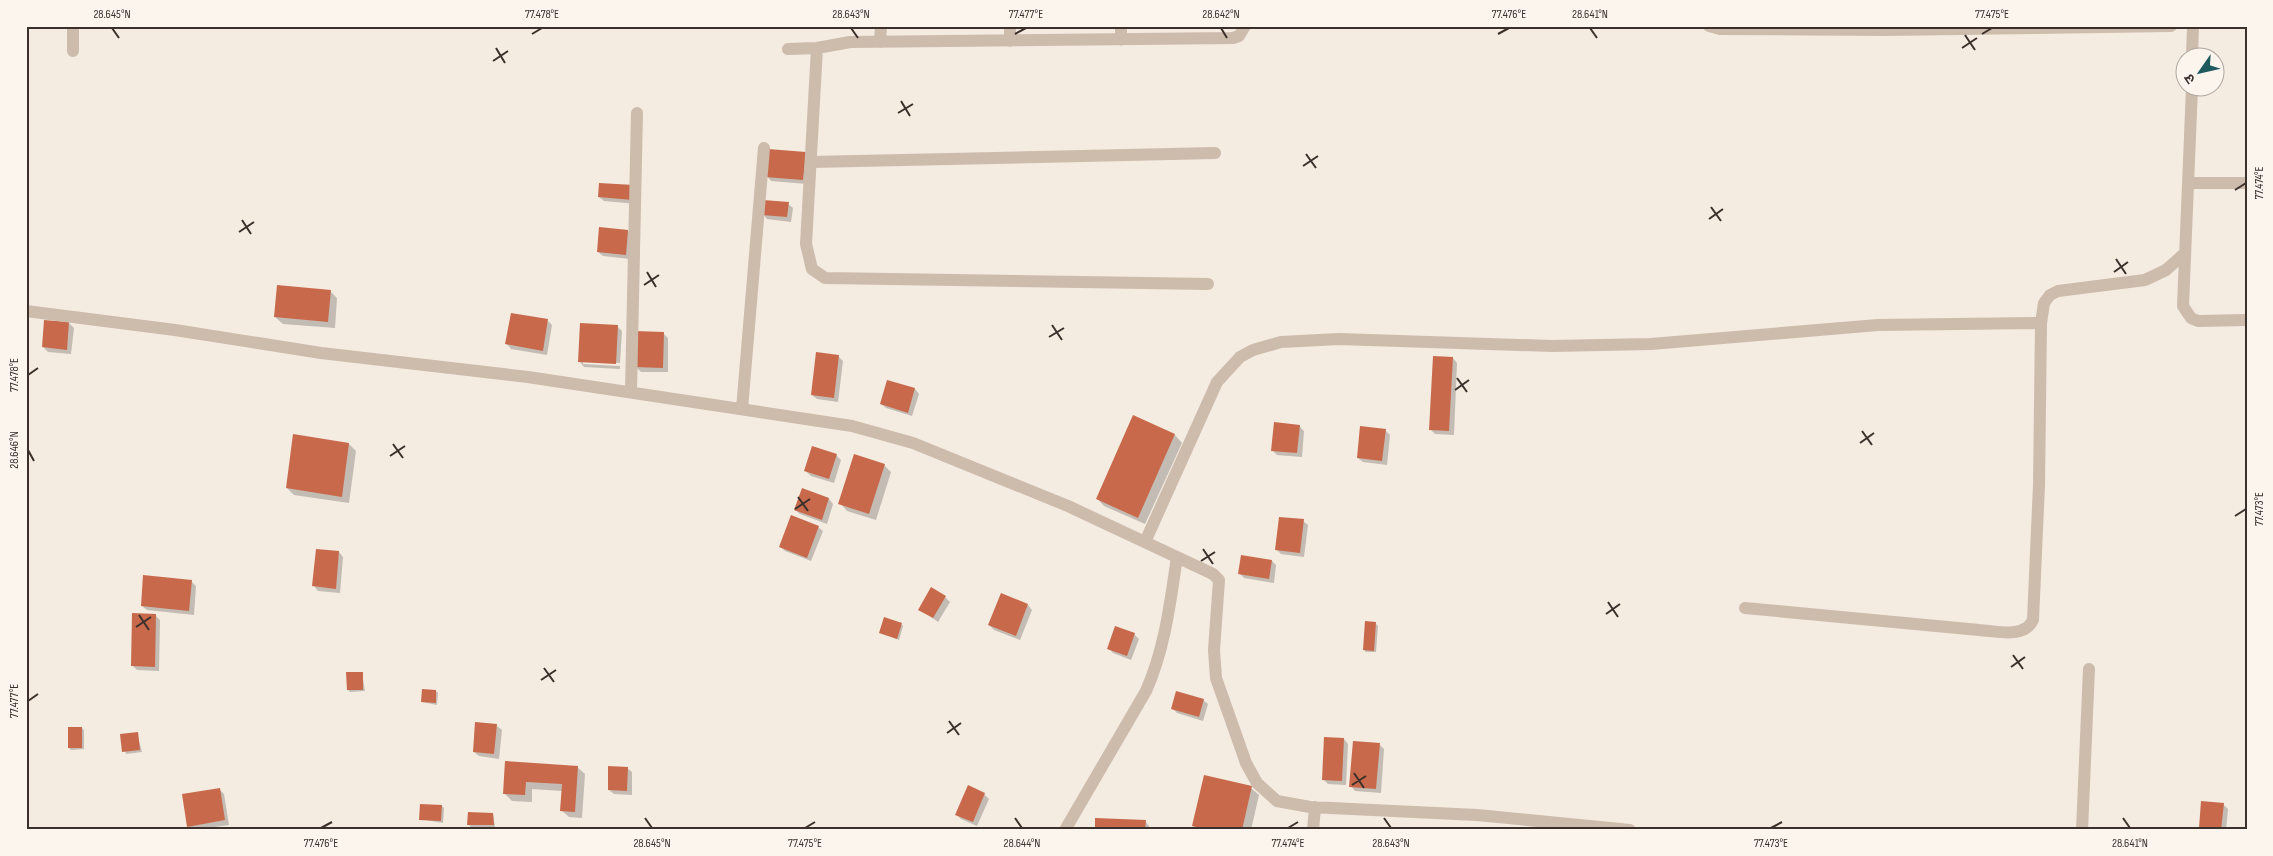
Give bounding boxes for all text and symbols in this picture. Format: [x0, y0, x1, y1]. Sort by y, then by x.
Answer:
text: 28.645°N [93, 7, 131, 22]
text: 77.478°E [525, 7, 559, 22]
text: 28.643°N [832, 7, 870, 22]
text: 77.477°E [1009, 7, 1043, 22]
text: 28.642°N [1202, 7, 1240, 22]
text: 77.476°E [1492, 7, 1526, 22]
text: 28.641°N [1572, 7, 1608, 22]
text: 77.475°E [1975, 7, 2009, 22]
north arrow [2176, 48, 2226, 98]
text: उ [2180, 70, 2199, 87]
text: 77.474°E [2252, 166, 2267, 199]
text: 77.478°E [7, 358, 22, 392]
text: 28.646°N [7, 431, 22, 469]
text: 77.473°E [2252, 492, 2267, 526]
text: 77.477°E [7, 684, 22, 718]
text: 77.476°E [304, 836, 338, 851]
text: 28.645°N [633, 836, 671, 851]
text: 77.475°E [788, 836, 822, 851]
text: 28.644°N [1004, 836, 1040, 851]
text: 77.474°E [1272, 836, 1305, 851]
text: 28.643°N [1372, 836, 1410, 851]
text: 77.473°E [1754, 836, 1788, 851]
text: 28.641°N [2112, 836, 2148, 851]

